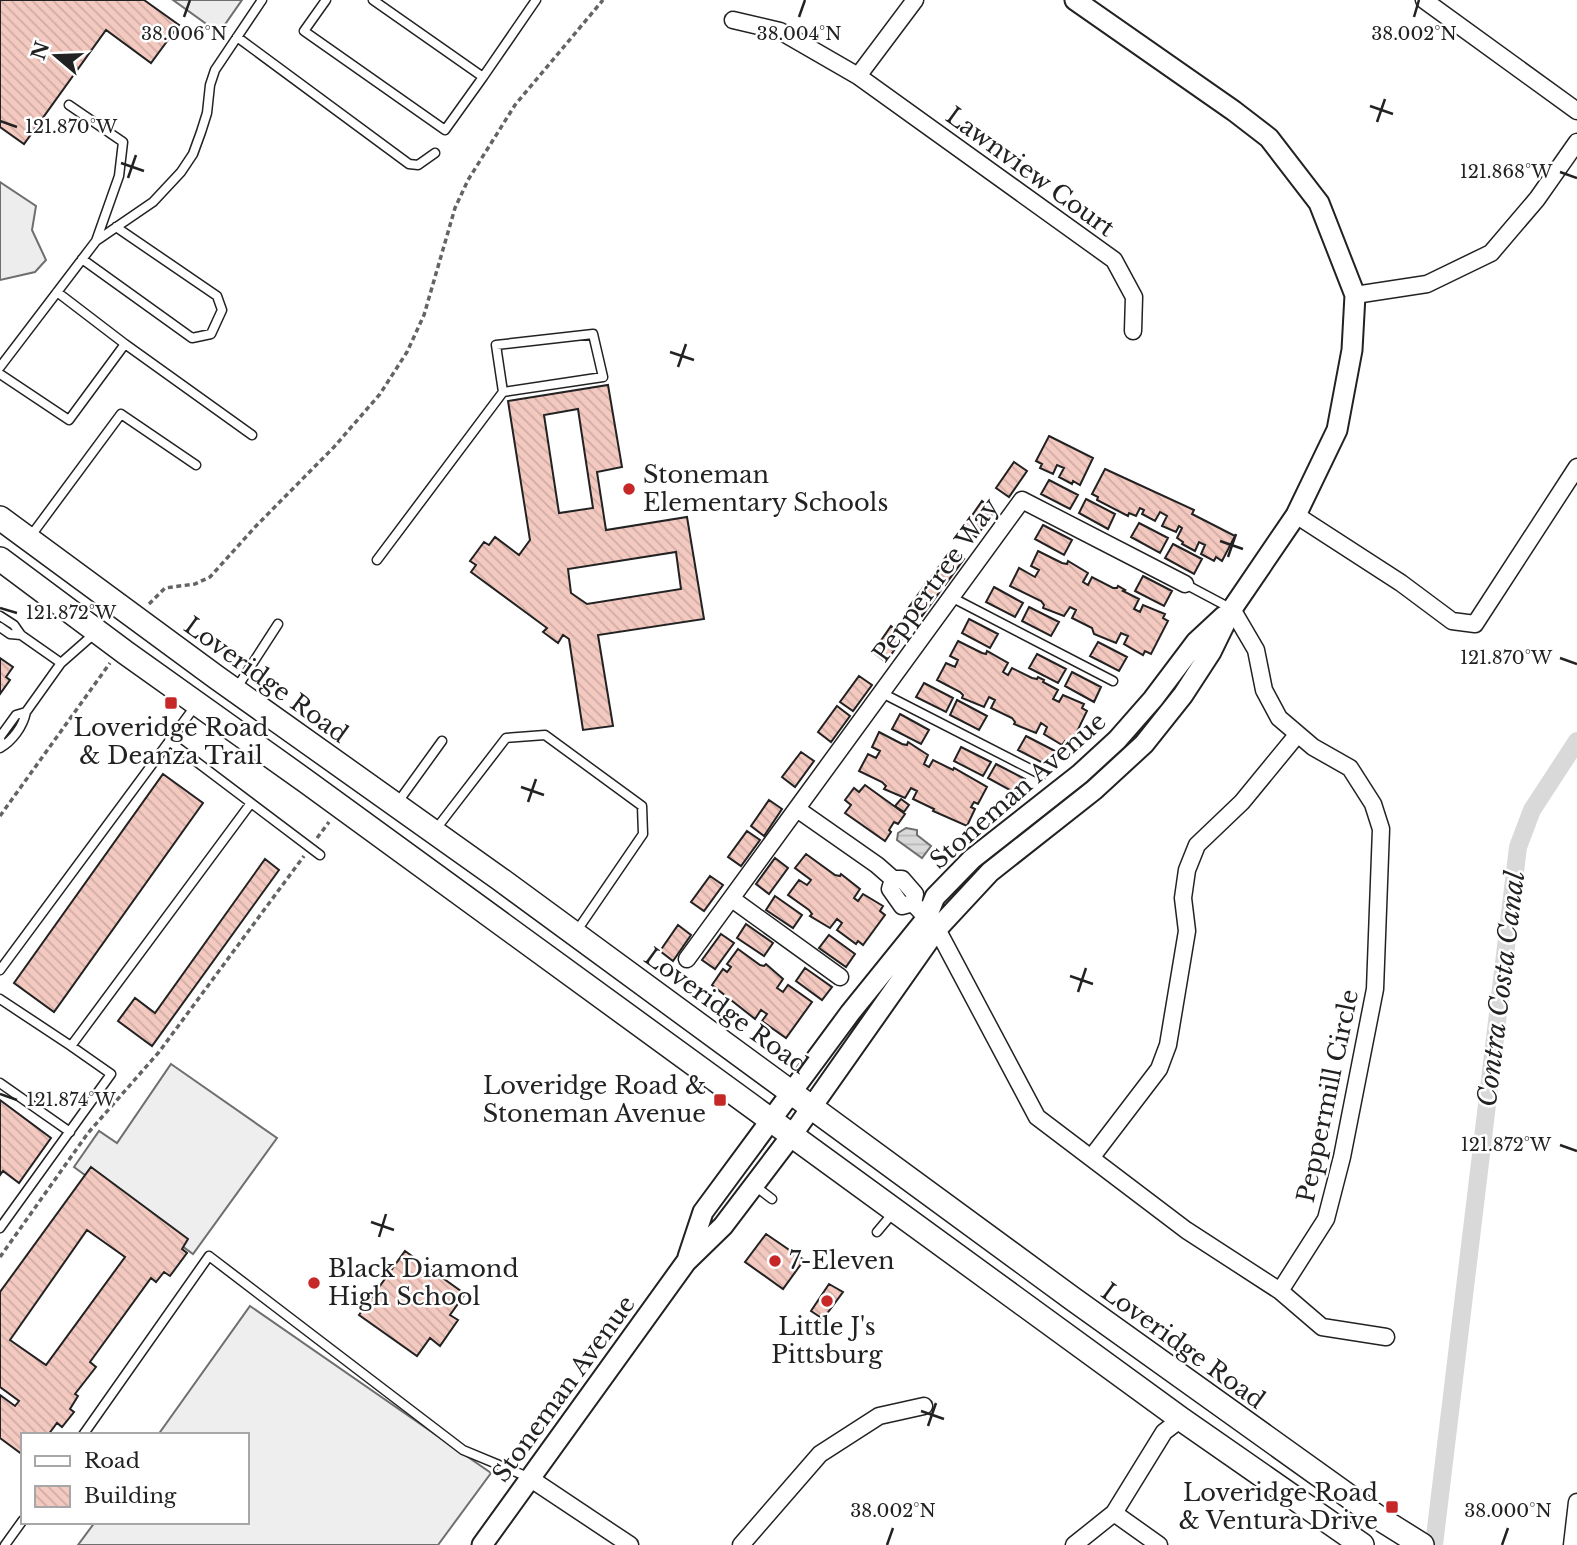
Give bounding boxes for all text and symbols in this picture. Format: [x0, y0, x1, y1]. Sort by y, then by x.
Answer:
north arrow [21, 21, 91, 91]
text: 38.006°N [141, 23, 227, 45]
text: 38.004°N [757, 23, 841, 45]
text: 38.002°N [1371, 23, 1457, 45]
text: N [27, 38, 54, 63]
street label: Lawnview Court [940, 101, 1120, 242]
text: 121.870°W [25, 116, 118, 138]
text: 121.868°W [1460, 161, 1553, 183]
place label: Stoneman Elementary Schools [643, 460, 888, 517]
marker: Stoneman Elementary Schools [621, 481, 637, 497]
street label: Peppertree Way [866, 492, 1005, 667]
text: 121.872°W [26, 602, 117, 624]
street label: Loveridge Road [179, 611, 354, 749]
text: 121.870°W [1460, 647, 1553, 669]
marker: Loveridge Road & Deanza Trail [163, 695, 179, 711]
street label: Stoneman Avenue [924, 706, 1111, 875]
place label: Loveridge Road & Deanza Trail [73, 713, 269, 770]
water label: Contra Costa Canal [1471, 869, 1531, 1109]
street label: Loveridge Road [639, 942, 814, 1080]
street label: Peppermill Circle [1291, 987, 1364, 1205]
place label: Loveridge Road & Stoneman Avenue [483, 1071, 706, 1128]
text: 121.874°W [26, 1089, 116, 1111]
marker: Loveridge Road & Stoneman Avenue [712, 1092, 728, 1108]
text: 121.872°W [1461, 1134, 1552, 1156]
place label: 7-Eleven [789, 1246, 895, 1275]
marker: 7-Eleven [767, 1253, 783, 1269]
place label: Black Diamond High School [328, 1254, 519, 1311]
marker: Black Diamond High School [306, 1275, 322, 1291]
street label: Loveridge Road [1096, 1277, 1271, 1415]
street label: Stoneman Avenue [486, 1290, 641, 1488]
marker: Little J's Pittsburg [819, 1293, 835, 1309]
place label: Little J's Pittsburg [771, 1312, 883, 1369]
legend [21, 1433, 248, 1524]
text: Road [84, 1448, 140, 1474]
place label: Loveridge Road & Ventura Drive [1179, 1478, 1378, 1535]
text: Building [84, 1483, 177, 1509]
marker: Loveridge Road & Ventura Drive [1384, 1499, 1400, 1515]
text: 38.002°N [850, 1500, 936, 1522]
text: 38.000°N [1464, 1500, 1552, 1522]

